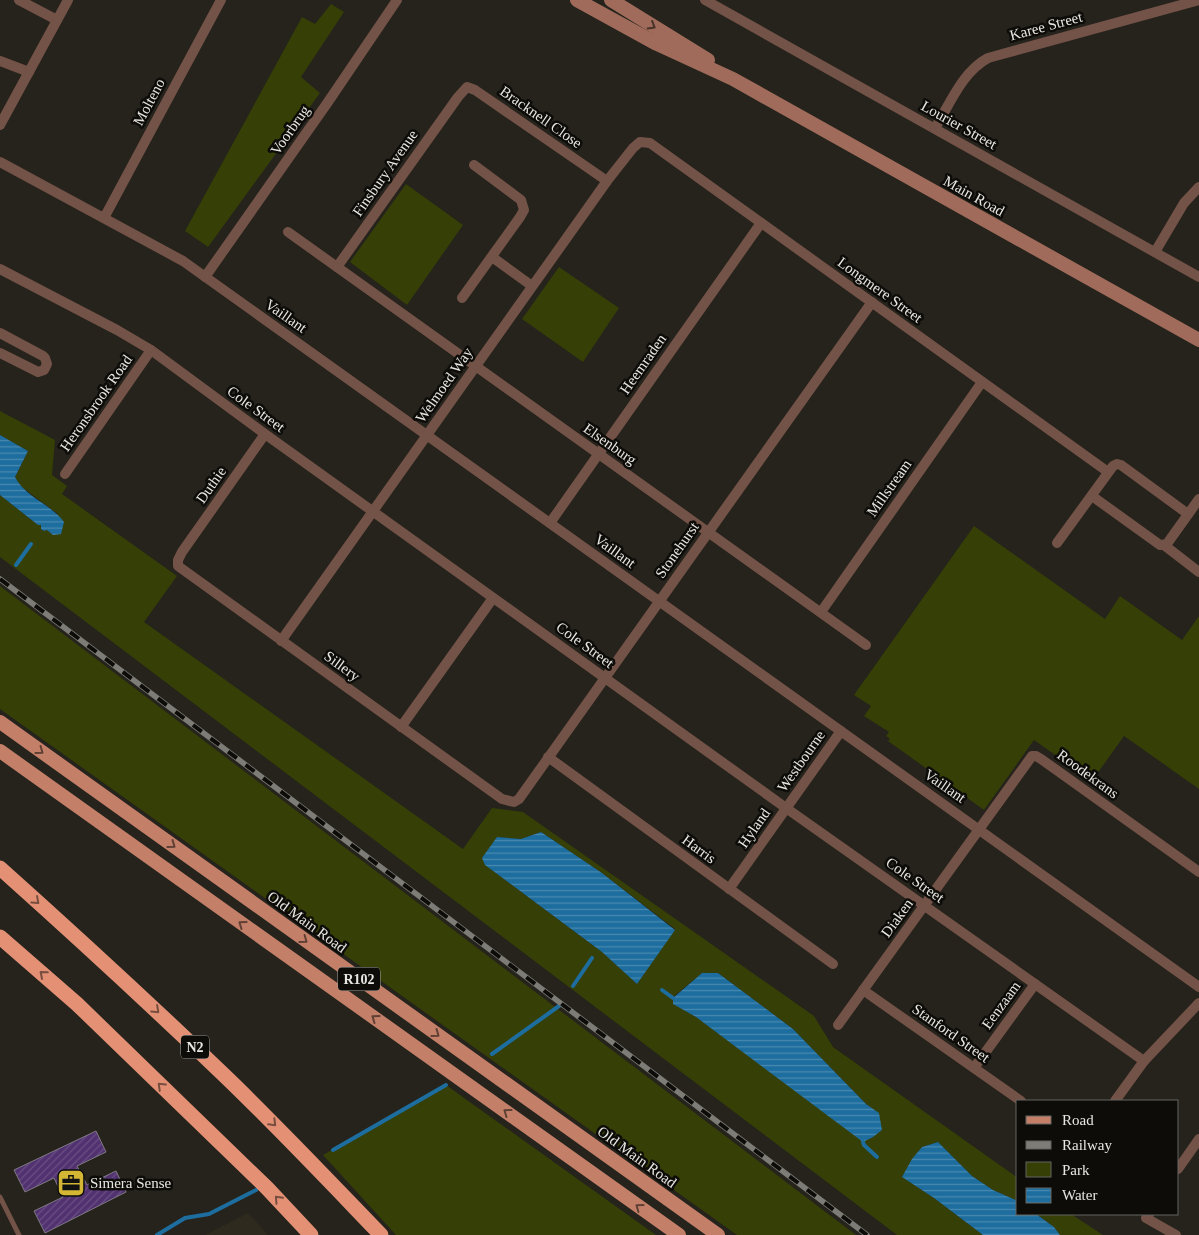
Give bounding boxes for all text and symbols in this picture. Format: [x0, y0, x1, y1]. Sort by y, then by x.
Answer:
street label: Karee Street [1008, 8, 1085, 43]
one-way arrow [646, 20, 655, 30]
street label: Molteno [130, 76, 168, 128]
street label: Bracknell Close [497, 83, 585, 151]
street label: Lourier Street [919, 98, 1000, 153]
street label: Voorbrug [267, 102, 313, 158]
street label: Finsbury Avenue [349, 126, 421, 219]
street label: Main Road [941, 173, 1008, 219]
street label: Longmere Street [835, 254, 926, 326]
street label: Vaillant [262, 296, 310, 336]
street label: Heemraden [617, 331, 670, 397]
street label: Welmoed Way [412, 344, 476, 426]
street label: Heronsbrook Road [57, 351, 135, 454]
street label: Cole Street [224, 383, 289, 436]
street label: Elsenburg [581, 420, 640, 468]
street label: Millstream [864, 456, 915, 520]
street label: Duthie [193, 463, 229, 506]
street label: Stonehurst [652, 518, 702, 581]
street label: Vaillant [591, 531, 639, 572]
street label: Cole Street [553, 619, 618, 672]
street label: Sillery [321, 648, 363, 685]
street label: Westbourne [774, 727, 828, 795]
one-way arrow [34, 745, 44, 754]
street label: Roodekrans [1054, 746, 1122, 802]
street label: Vaillant [921, 766, 969, 806]
street label: Hyland [735, 805, 773, 851]
street label: Harris [679, 832, 719, 867]
one-way arrow [166, 839, 176, 848]
street label: Cole Street [883, 854, 948, 906]
street label: Old Main Road [265, 888, 350, 956]
one-way arrow [31, 895, 40, 904]
street label: Diaken [878, 895, 916, 940]
one-way arrow [239, 921, 248, 929]
one-way arrow [298, 934, 307, 942]
road number: R102 [338, 968, 380, 991]
one-way arrow [40, 971, 49, 980]
street label: Eenzaam [978, 978, 1024, 1032]
street label: Stanford Street [909, 1001, 993, 1066]
one-way arrow [150, 1004, 159, 1013]
one-way arrow [371, 1015, 381, 1024]
one-way arrow [431, 1028, 440, 1037]
road number: N2 [181, 1036, 209, 1058]
one-way arrow [158, 1083, 167, 1092]
legend [1016, 1100, 1179, 1215]
one-way arrow [503, 1109, 513, 1118]
text: Road [1062, 1112, 1094, 1128]
one-way arrow [267, 1117, 276, 1126]
street label: Old Main Road [595, 1123, 680, 1191]
text: Railway [1062, 1137, 1112, 1153]
text: Park [1062, 1162, 1090, 1178]
office icon: Simera Sense [56, 1168, 86, 1198]
place label: Simera Sense [90, 1175, 172, 1191]
text: Water [1062, 1187, 1097, 1203]
one-way arrow [275, 1196, 284, 1205]
one-way arrow [635, 1204, 645, 1213]

